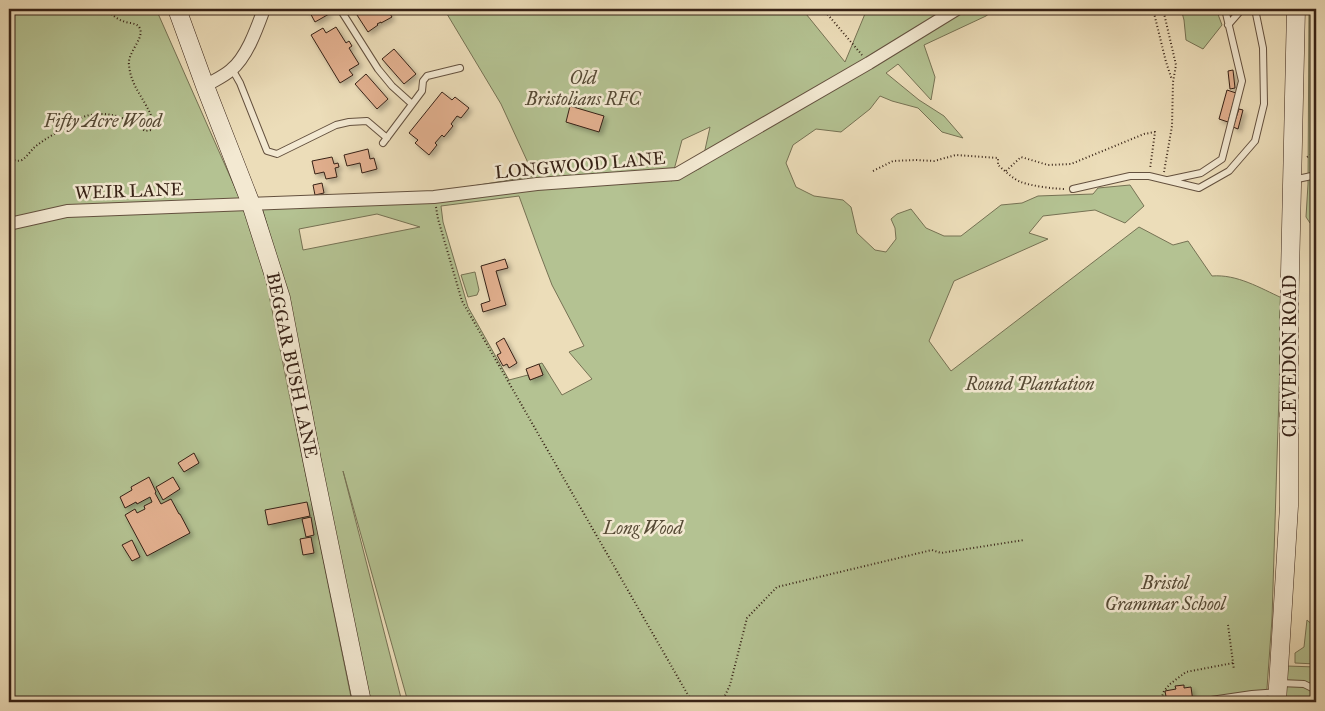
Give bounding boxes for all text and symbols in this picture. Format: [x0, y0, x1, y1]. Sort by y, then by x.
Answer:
park label: Old Bristolians RFC [525, 67, 641, 110]
park label: Fifty Acre Wood [43, 110, 164, 132]
street label: LONGWOOD LANE [494, 147, 666, 183]
street label: WEIR LANE [74, 178, 184, 204]
street label: BEGGAR BUSH LANE [262, 270, 322, 460]
street label: CLEVEDON ROAD [1279, 275, 1301, 437]
park label: Round Plantation [965, 373, 1095, 395]
park label: Long Wood [602, 517, 684, 539]
park label: Bristol Grammar School [1105, 572, 1228, 615]

